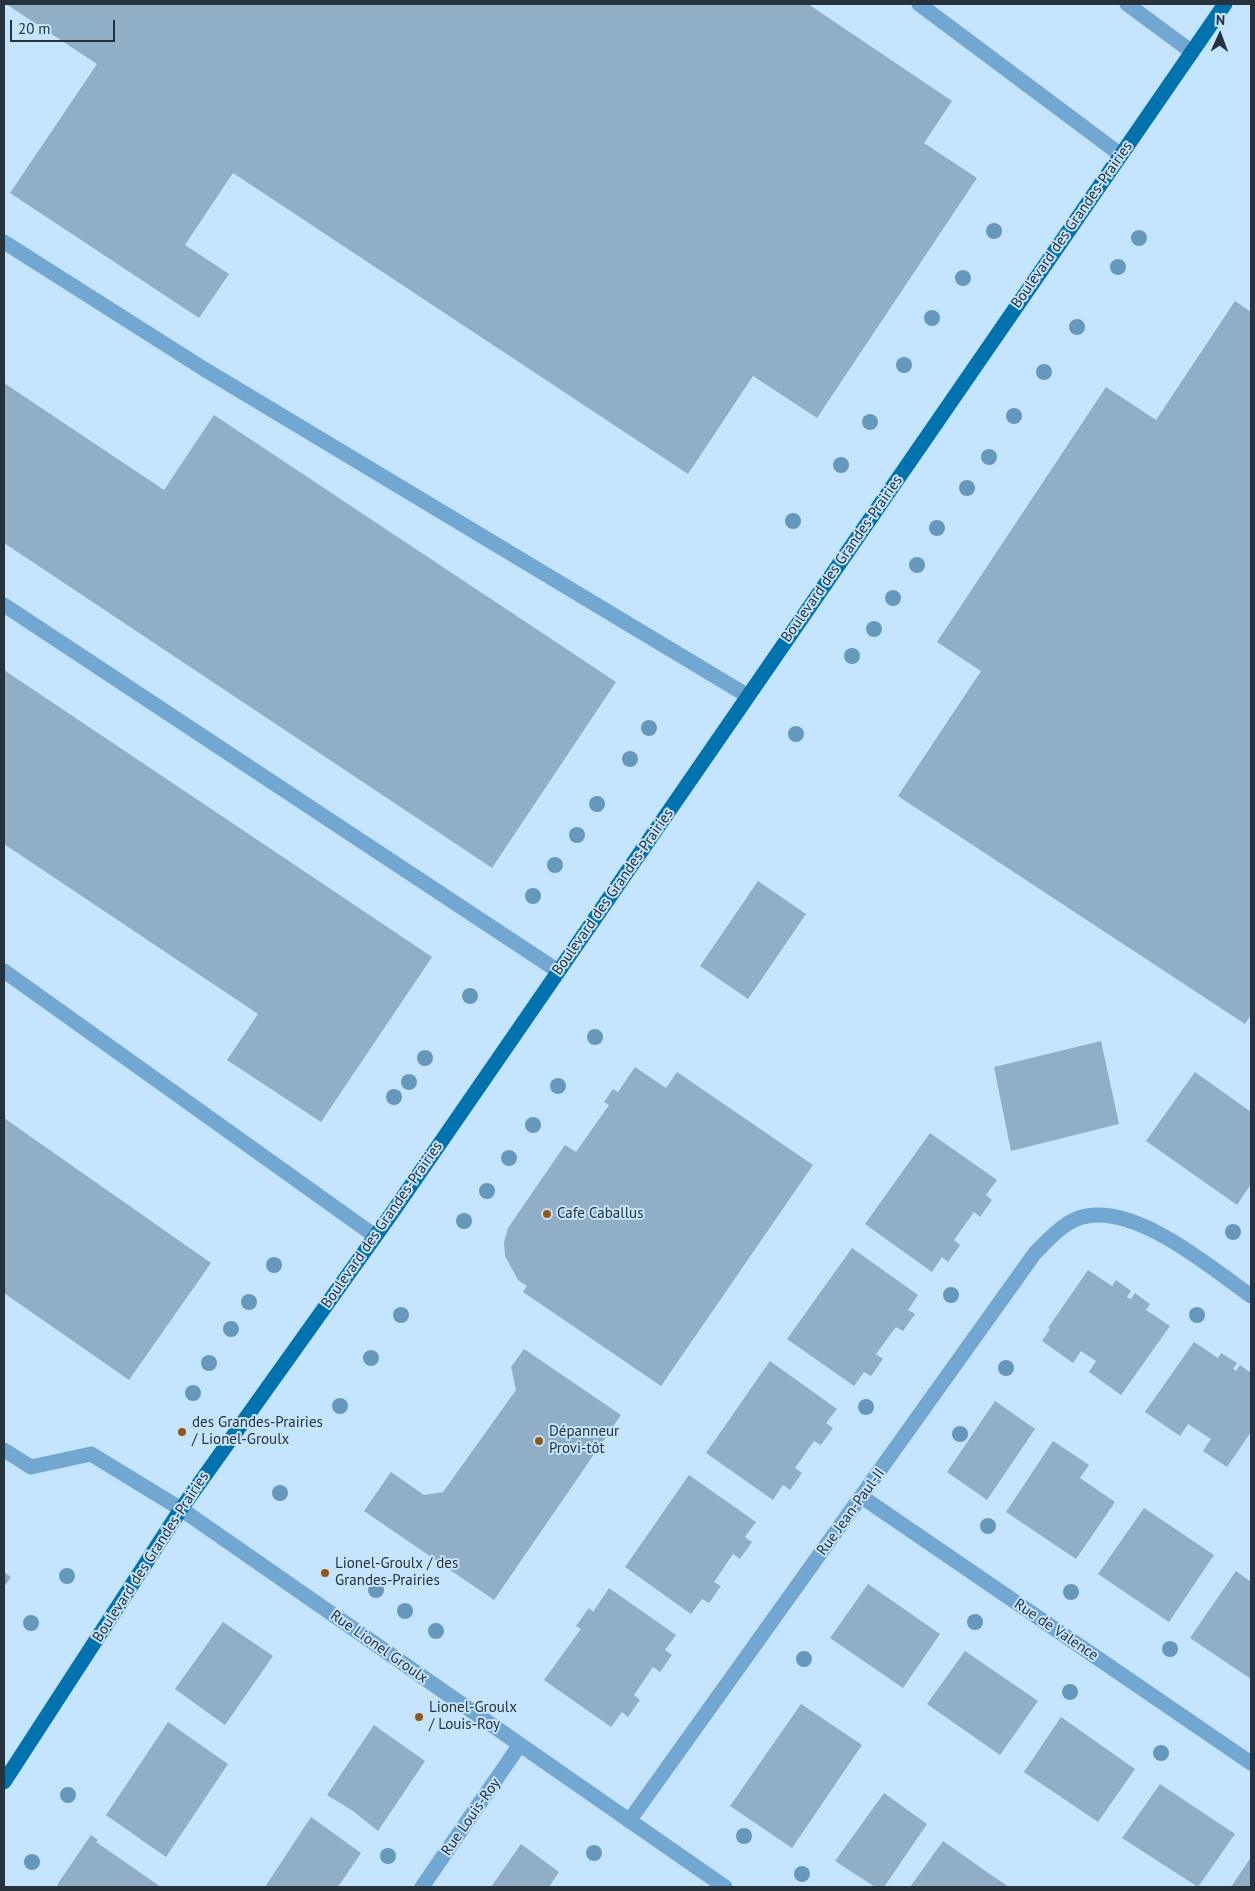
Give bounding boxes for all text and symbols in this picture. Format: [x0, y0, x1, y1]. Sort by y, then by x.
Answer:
scale bar [12, 10, 118, 42]
north arrow [1195, 10, 1245, 60]
text: N [1216, 11, 1225, 29]
text: 20 m [18, 19, 51, 38]
street label: Boulevard des Grandes-Prairies [1007, 138, 1137, 312]
street label: Boulevard des Grandes-Prairies [777, 472, 907, 646]
street label: Boulevard des Grandes-Prairies [548, 805, 678, 979]
street label: Boulevard des Grandes-Prairies [317, 1138, 447, 1312]
place label: Cafe Caballus [557, 1205, 643, 1223]
marker: Cafe Caballus [541, 1208, 553, 1220]
place label: des Grandes-Prairies / Lionel-Groulx [192, 1414, 323, 1449]
place label: Dépanneur Provi-tôt [549, 1423, 619, 1458]
marker: des Grandes-Prairies / Lionel-Groulx [176, 1426, 188, 1438]
marker: Dépanneur Provi-tôt [533, 1435, 545, 1447]
street label: Rue Jean-Paul-II [813, 1465, 889, 1559]
street label: Boulevard des Grandes-Prairies [89, 1469, 213, 1645]
place label: Lionel-Groulx / des Grandes-Prairies [335, 1555, 458, 1590]
marker: Lionel-Groulx / des Grandes-Prairies [319, 1567, 331, 1579]
street label: Rue de Valence [1010, 1595, 1102, 1665]
street label: Rue Lionel Groulx [327, 1607, 431, 1687]
place label: Lionel-Groulx / Louis-Roy [429, 1699, 517, 1734]
marker: Lionel-Groulx / Louis-Roy [413, 1711, 425, 1723]
street label: Rue Louis-Roy [438, 1775, 504, 1859]

